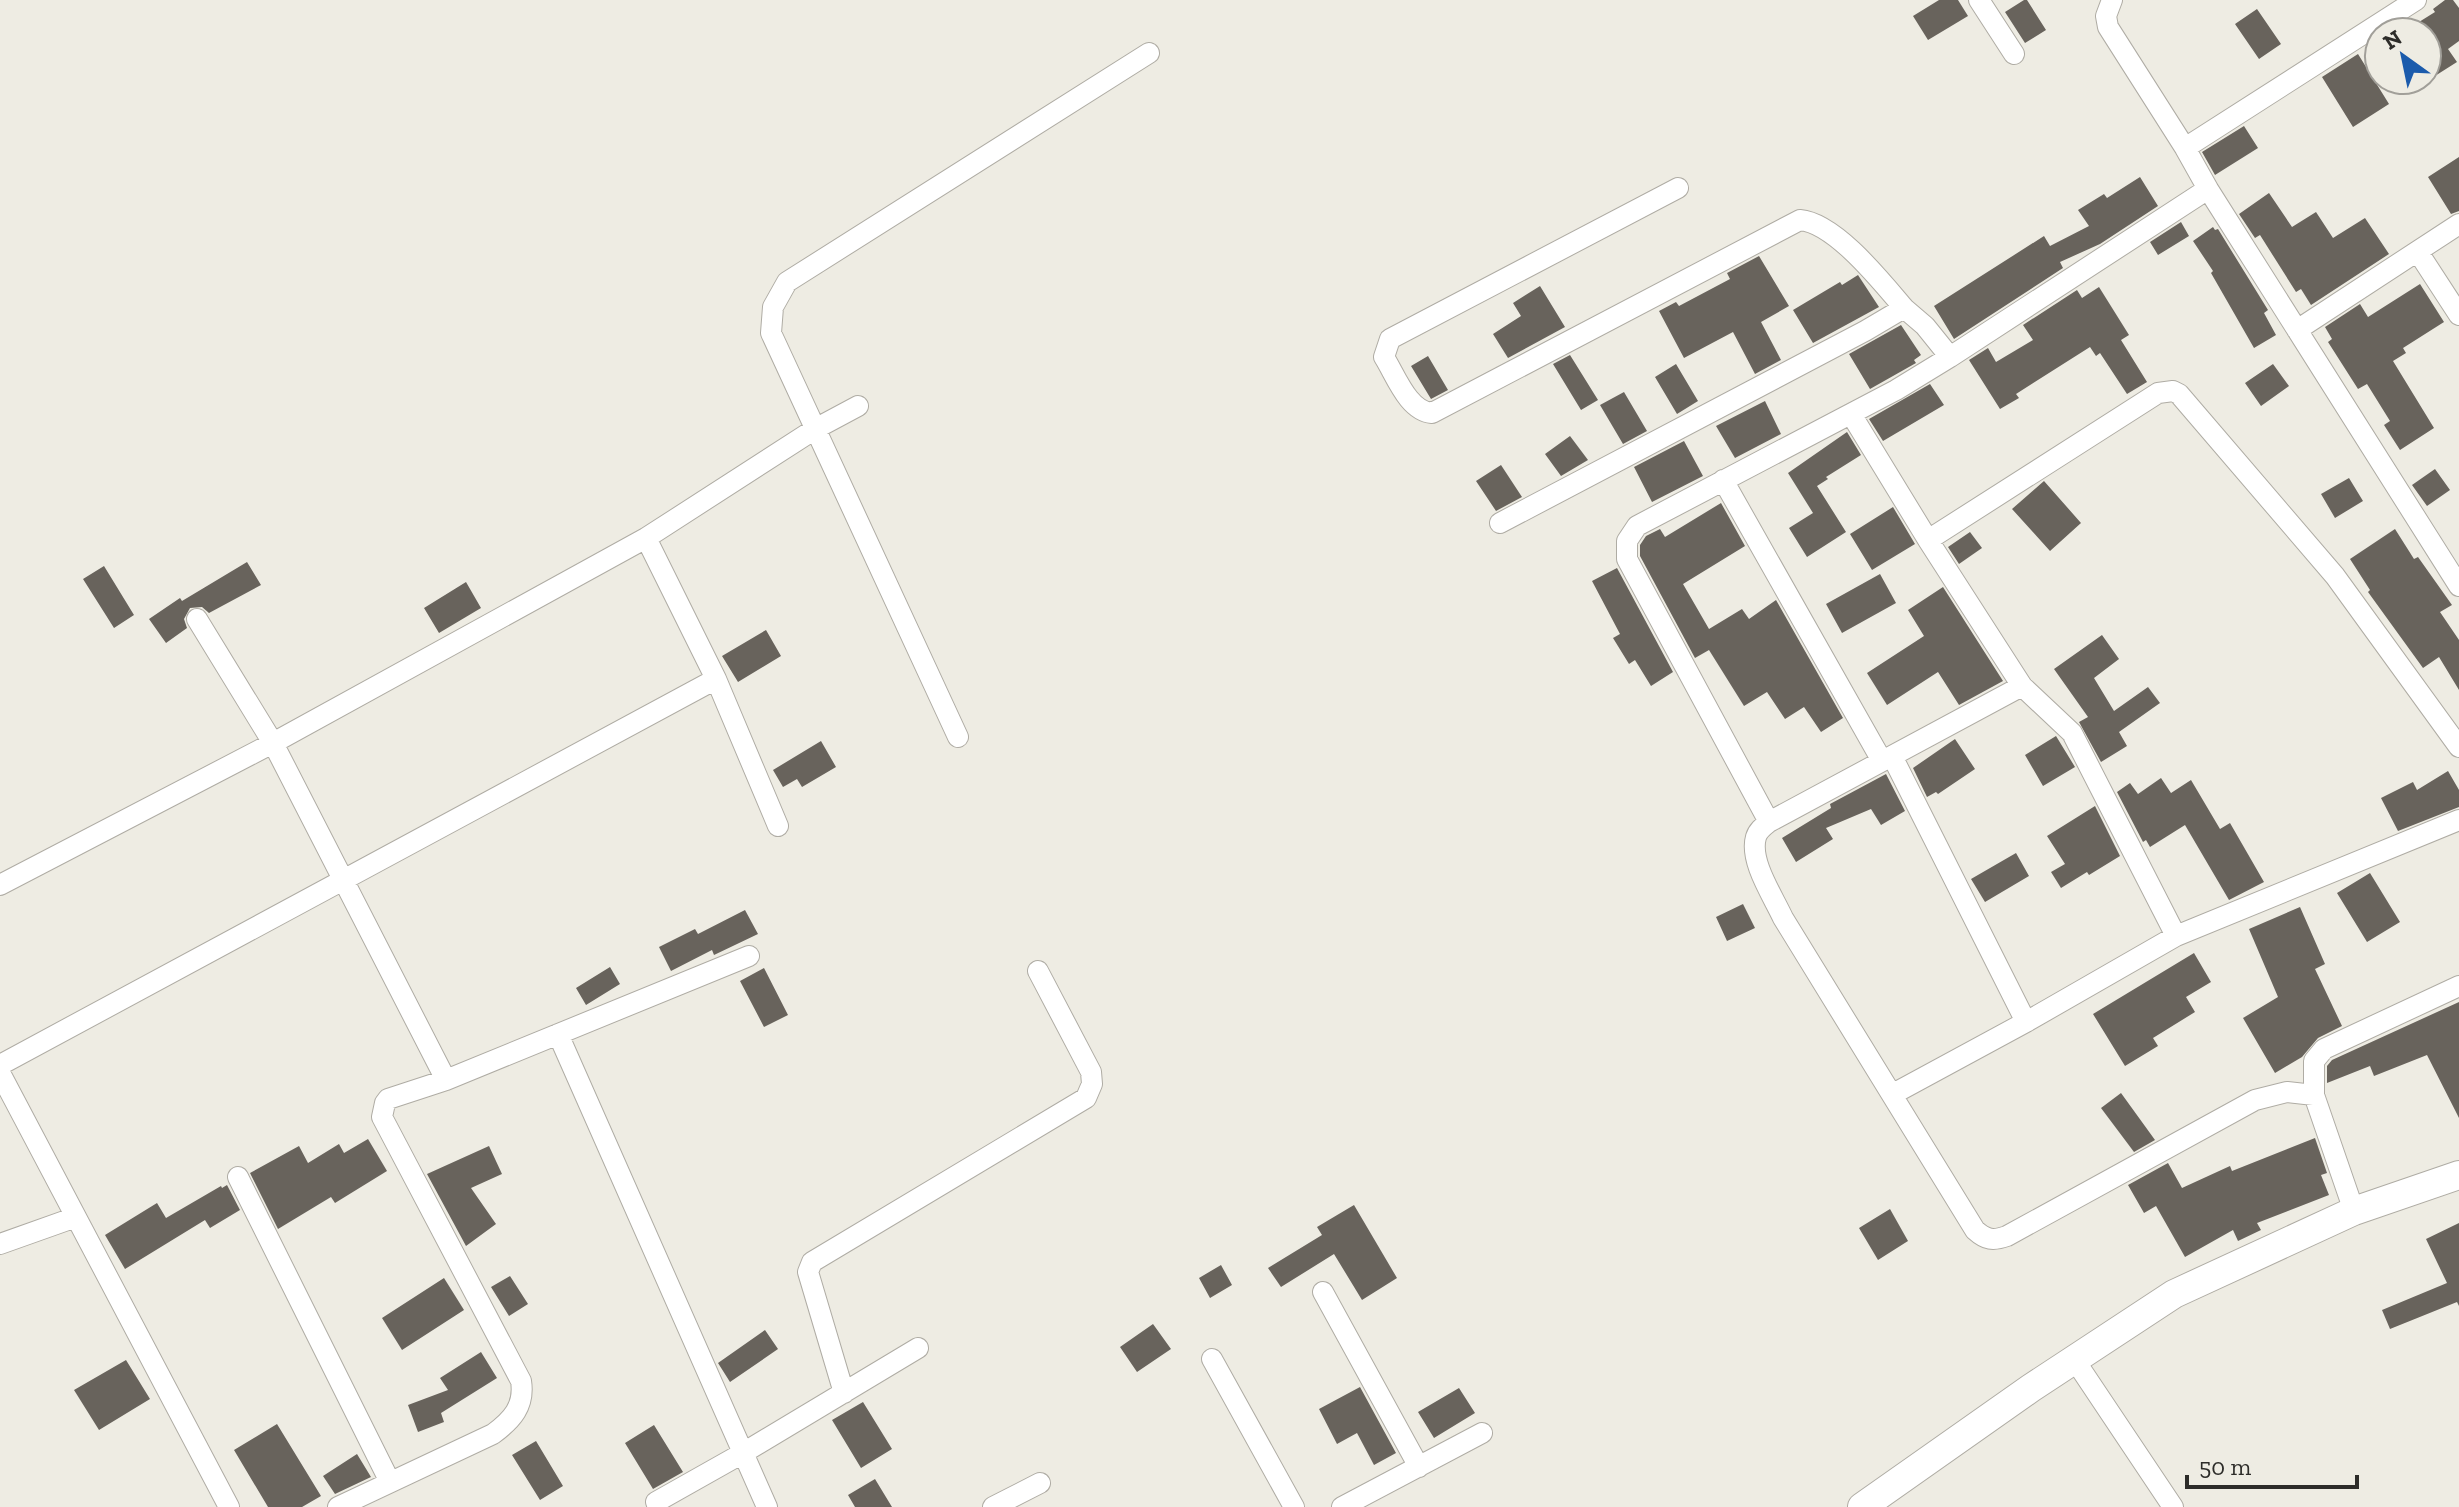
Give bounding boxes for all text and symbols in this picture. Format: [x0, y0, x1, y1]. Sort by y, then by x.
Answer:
north arrow [2363, 16, 2443, 96]
text: N [2378, 24, 2407, 56]
scale bar [2187, 1439, 2357, 1489]
text: 50 m [2199, 1452, 2252, 1481]

